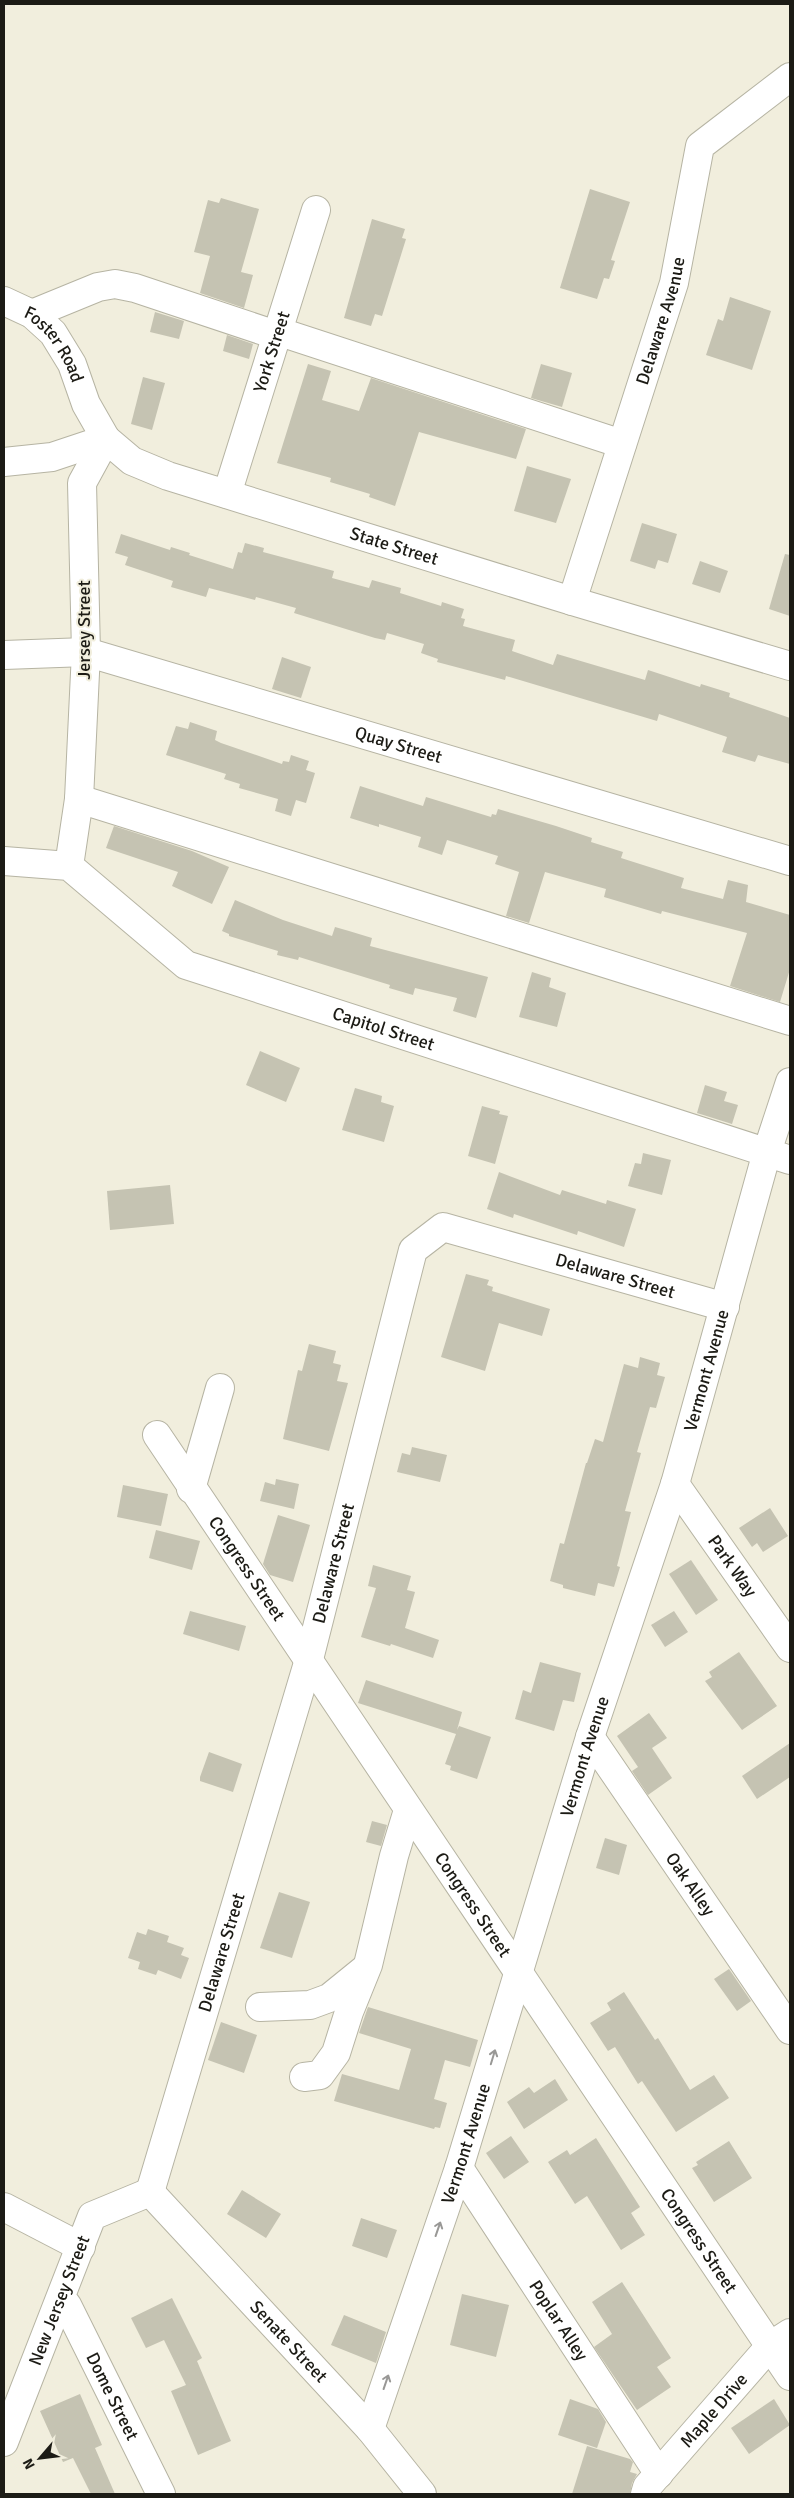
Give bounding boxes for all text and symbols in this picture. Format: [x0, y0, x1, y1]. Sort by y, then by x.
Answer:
street label: Delaware Avenue [631, 255, 690, 388]
street label: Foster Road [21, 301, 89, 385]
street label: York Street [249, 308, 295, 395]
street label: State Street [347, 522, 441, 570]
street label: Jersey Street [73, 580, 95, 680]
street label: Quay Street [352, 721, 445, 768]
street label: Capitol Street [330, 1002, 437, 1056]
street label: Delaware Street [553, 1248, 677, 1303]
street label: Vermont Avenue [679, 1307, 734, 1434]
street label: Delaware Street [308, 1501, 359, 1626]
street label: Congress Street [204, 1512, 290, 1625]
street label: Park Way [703, 1531, 762, 1602]
street label: Vermont Avenue [555, 1693, 614, 1819]
street label: Congress Street [430, 1848, 516, 1961]
street label: Oak Alley [661, 1848, 720, 1920]
street label: Delaware Street [193, 1890, 250, 2015]
one-way arrow [488, 2050, 498, 2066]
street label: Vermont Avenue [437, 2081, 495, 2207]
street label: Congress Street [656, 2184, 742, 2297]
one-way arrow [434, 2221, 443, 2237]
street label: New Jersey Street [24, 2232, 94, 2369]
street label: Poplar Alley [524, 2276, 593, 2365]
street label: Senate Street [245, 2296, 332, 2387]
street label: Dome Street [81, 2349, 143, 2444]
street label: Maple Drive [675, 2369, 752, 2452]
one-way arrow [381, 2375, 391, 2391]
north arrow [15, 2433, 65, 2483]
text: N [19, 2456, 39, 2472]

